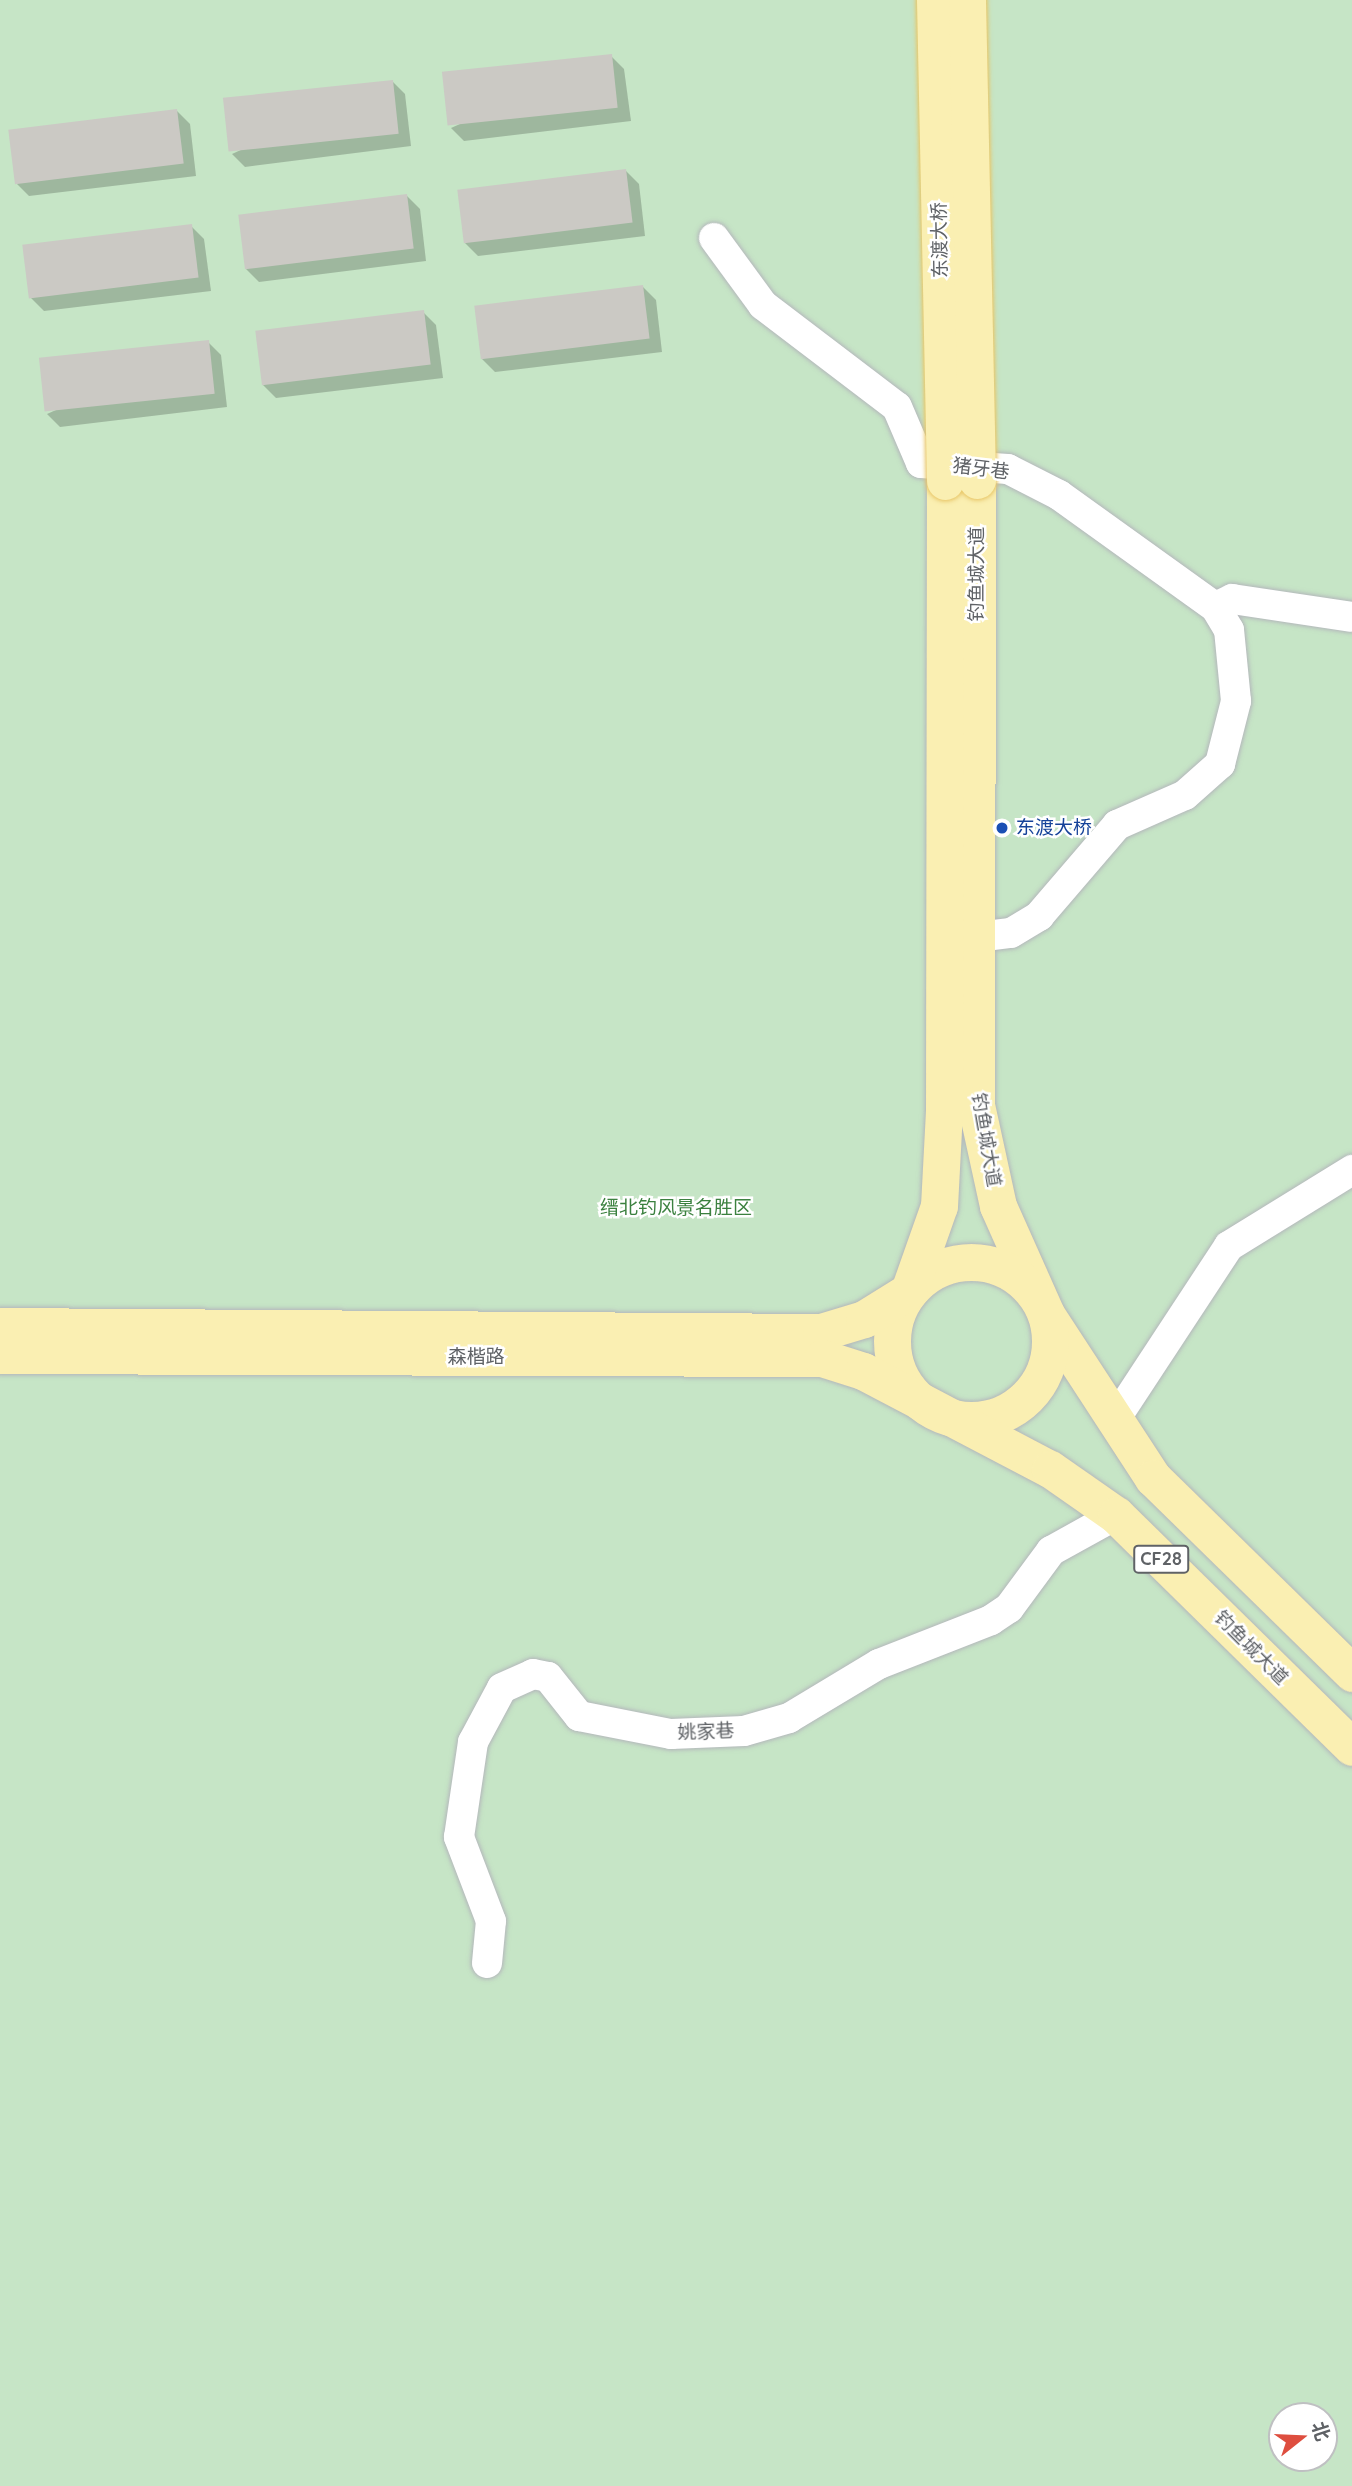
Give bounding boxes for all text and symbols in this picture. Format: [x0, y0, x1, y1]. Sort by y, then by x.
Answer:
street label: 东渡大桥 [928, 202, 952, 278]
street label: 猪牙巷 [951, 454, 1011, 484]
street label: 钓鱼城大道 [966, 527, 988, 621]
place label: 东渡大桥 [1016, 817, 1092, 839]
marker: 东渡大桥 [994, 820, 1010, 836]
street label: 钓鱼城大道 [967, 1091, 1005, 1189]
park label: 缙北钓风景名胜区 [600, 1197, 752, 1219]
street label: 森楷路 [448, 1346, 504, 1368]
road number: CF28 [1133, 1544, 1189, 1574]
street label: 钓鱼城大道 [1209, 1606, 1293, 1690]
street label: 姚家巷 [677, 1720, 735, 1744]
north arrow [1268, 2402, 1338, 2472]
text: 北 [1307, 2418, 1335, 2444]

